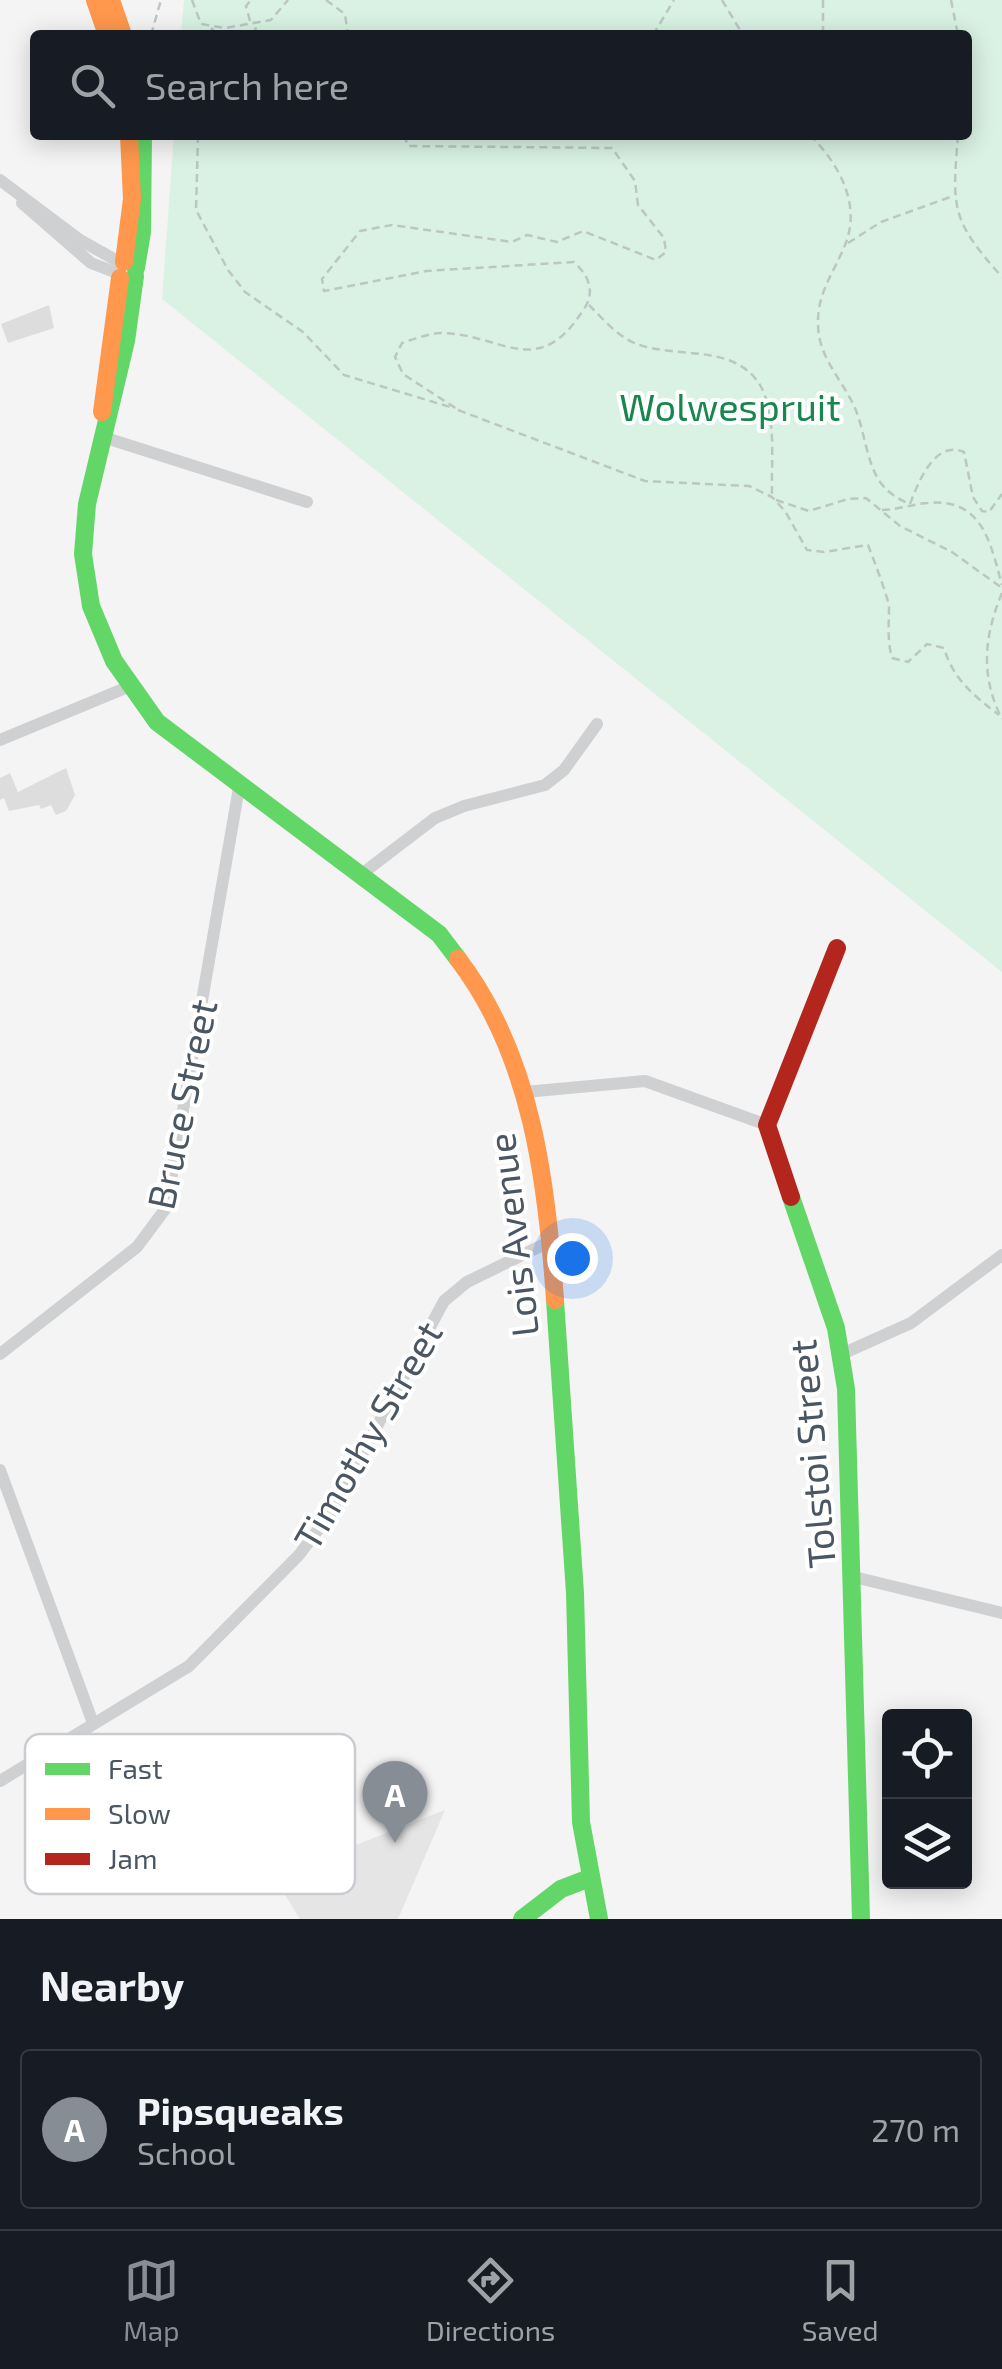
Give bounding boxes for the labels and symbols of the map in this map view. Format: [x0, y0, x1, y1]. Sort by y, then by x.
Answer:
park label: Wolwespruit [619, 383, 841, 429]
street label: Bruce Street [136, 995, 226, 1213]
street label: Lois Avenue [477, 1131, 547, 1339]
your location [547, 1233, 598, 1284]
street label: Timothy Street [283, 1313, 451, 1557]
street label: Tolstoi Street [778, 1338, 844, 1570]
legend [25, 1734, 355, 1894]
text: Fast [108, 1751, 163, 1785]
pin: A [362, 1760, 428, 1843]
text: Slow [108, 1796, 171, 1830]
text: Jam [108, 1841, 157, 1875]

